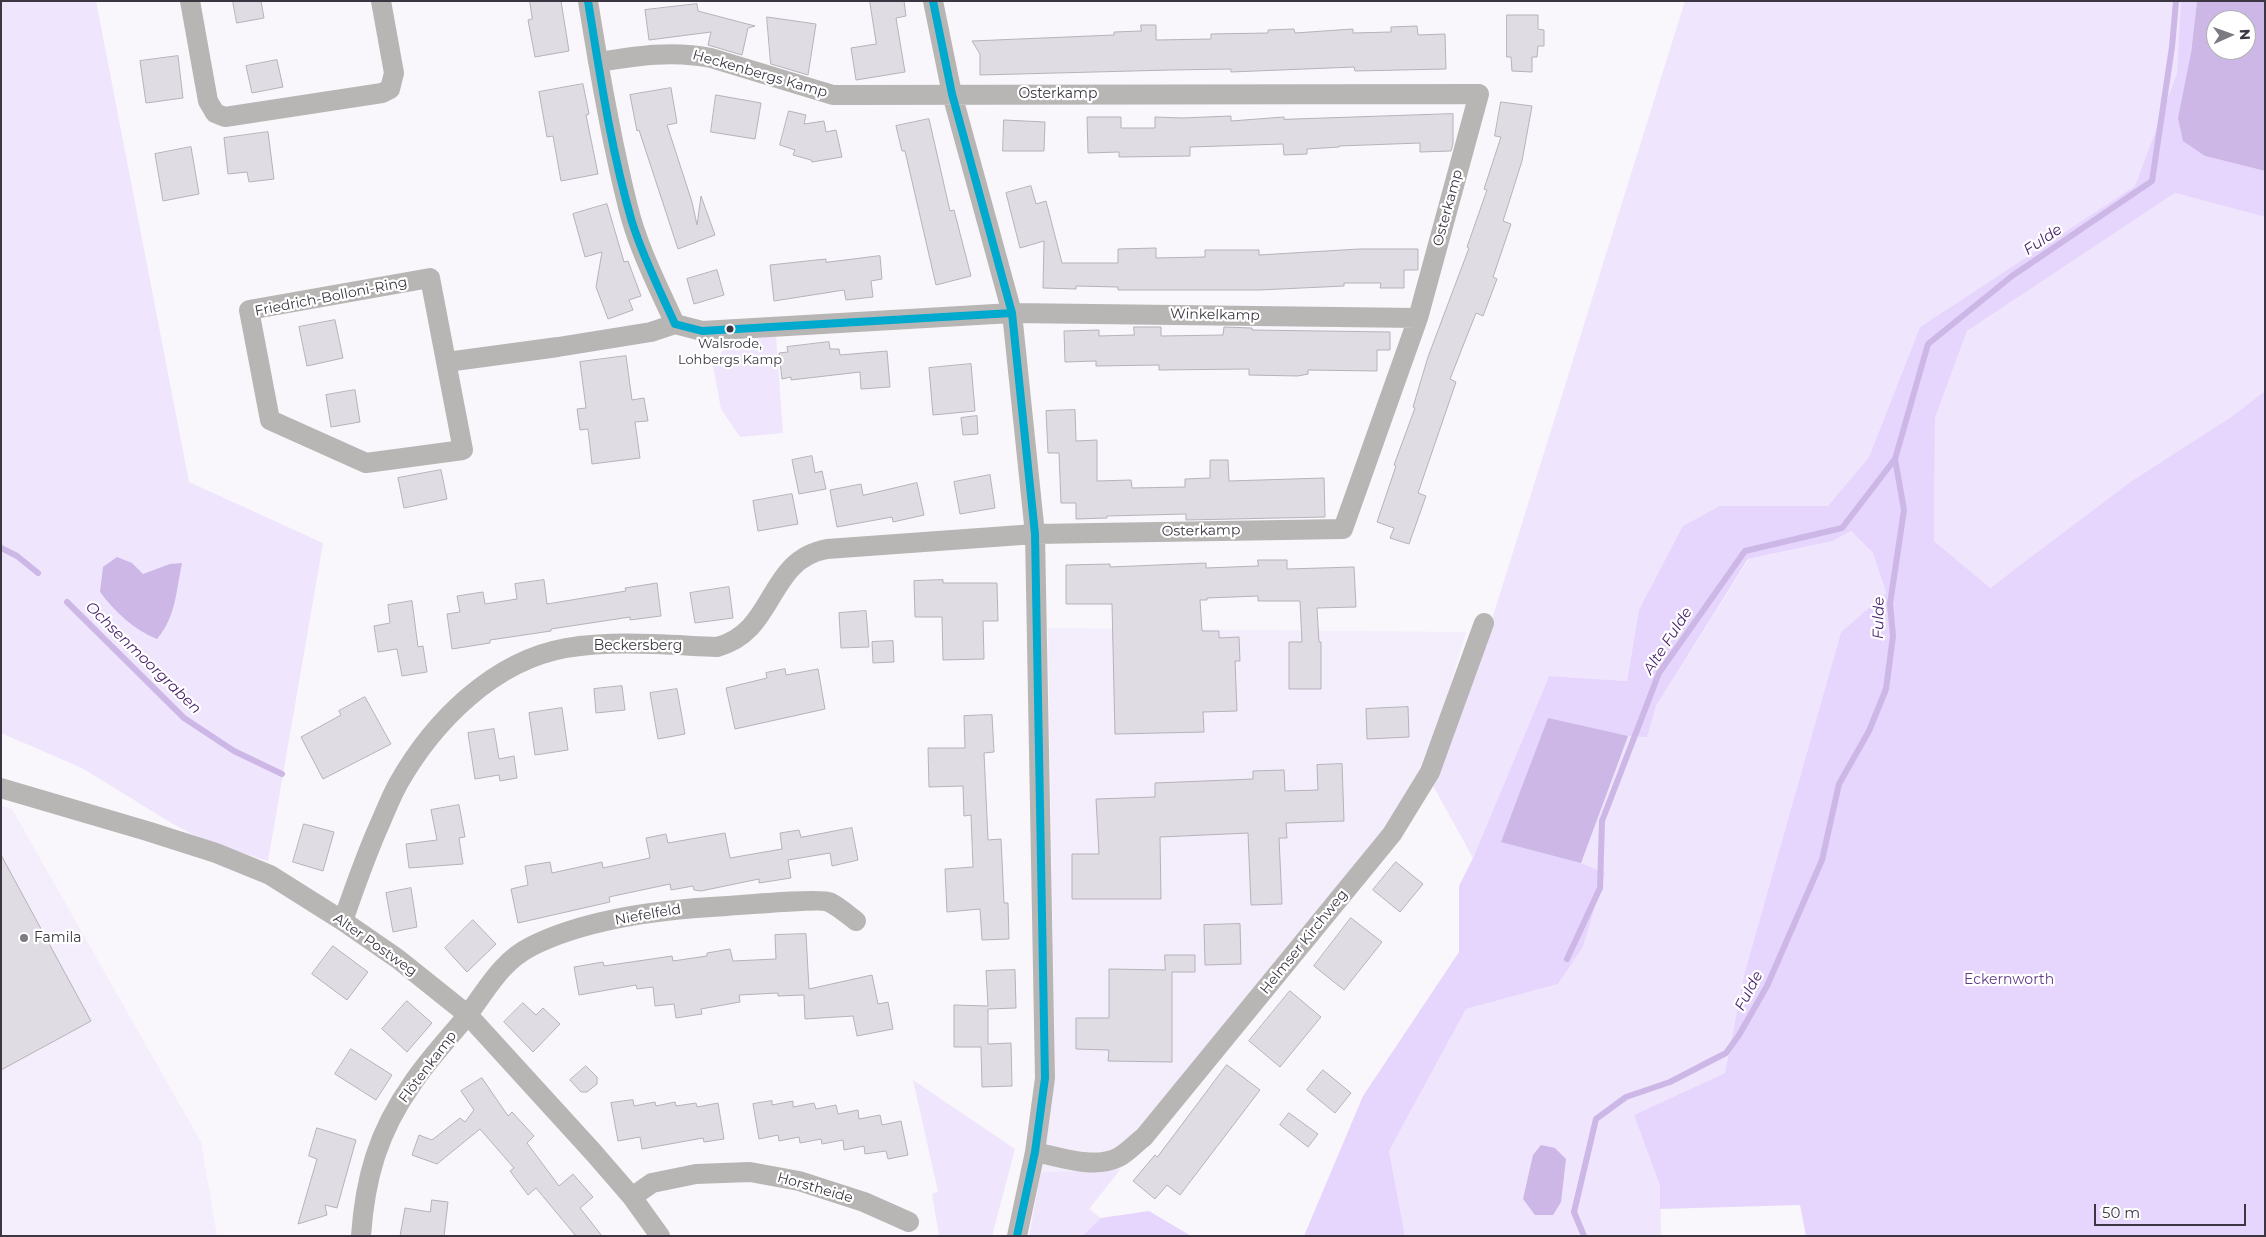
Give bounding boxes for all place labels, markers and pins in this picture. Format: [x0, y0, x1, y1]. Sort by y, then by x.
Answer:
marker: Walsrode, Lohbergs Kamp [725, 324, 735, 334]
place label: Walsrode, Lohbergs Kamp [678, 336, 782, 367]
place label: Famila [34, 930, 81, 946]
marker: Famila [18, 932, 30, 944]

